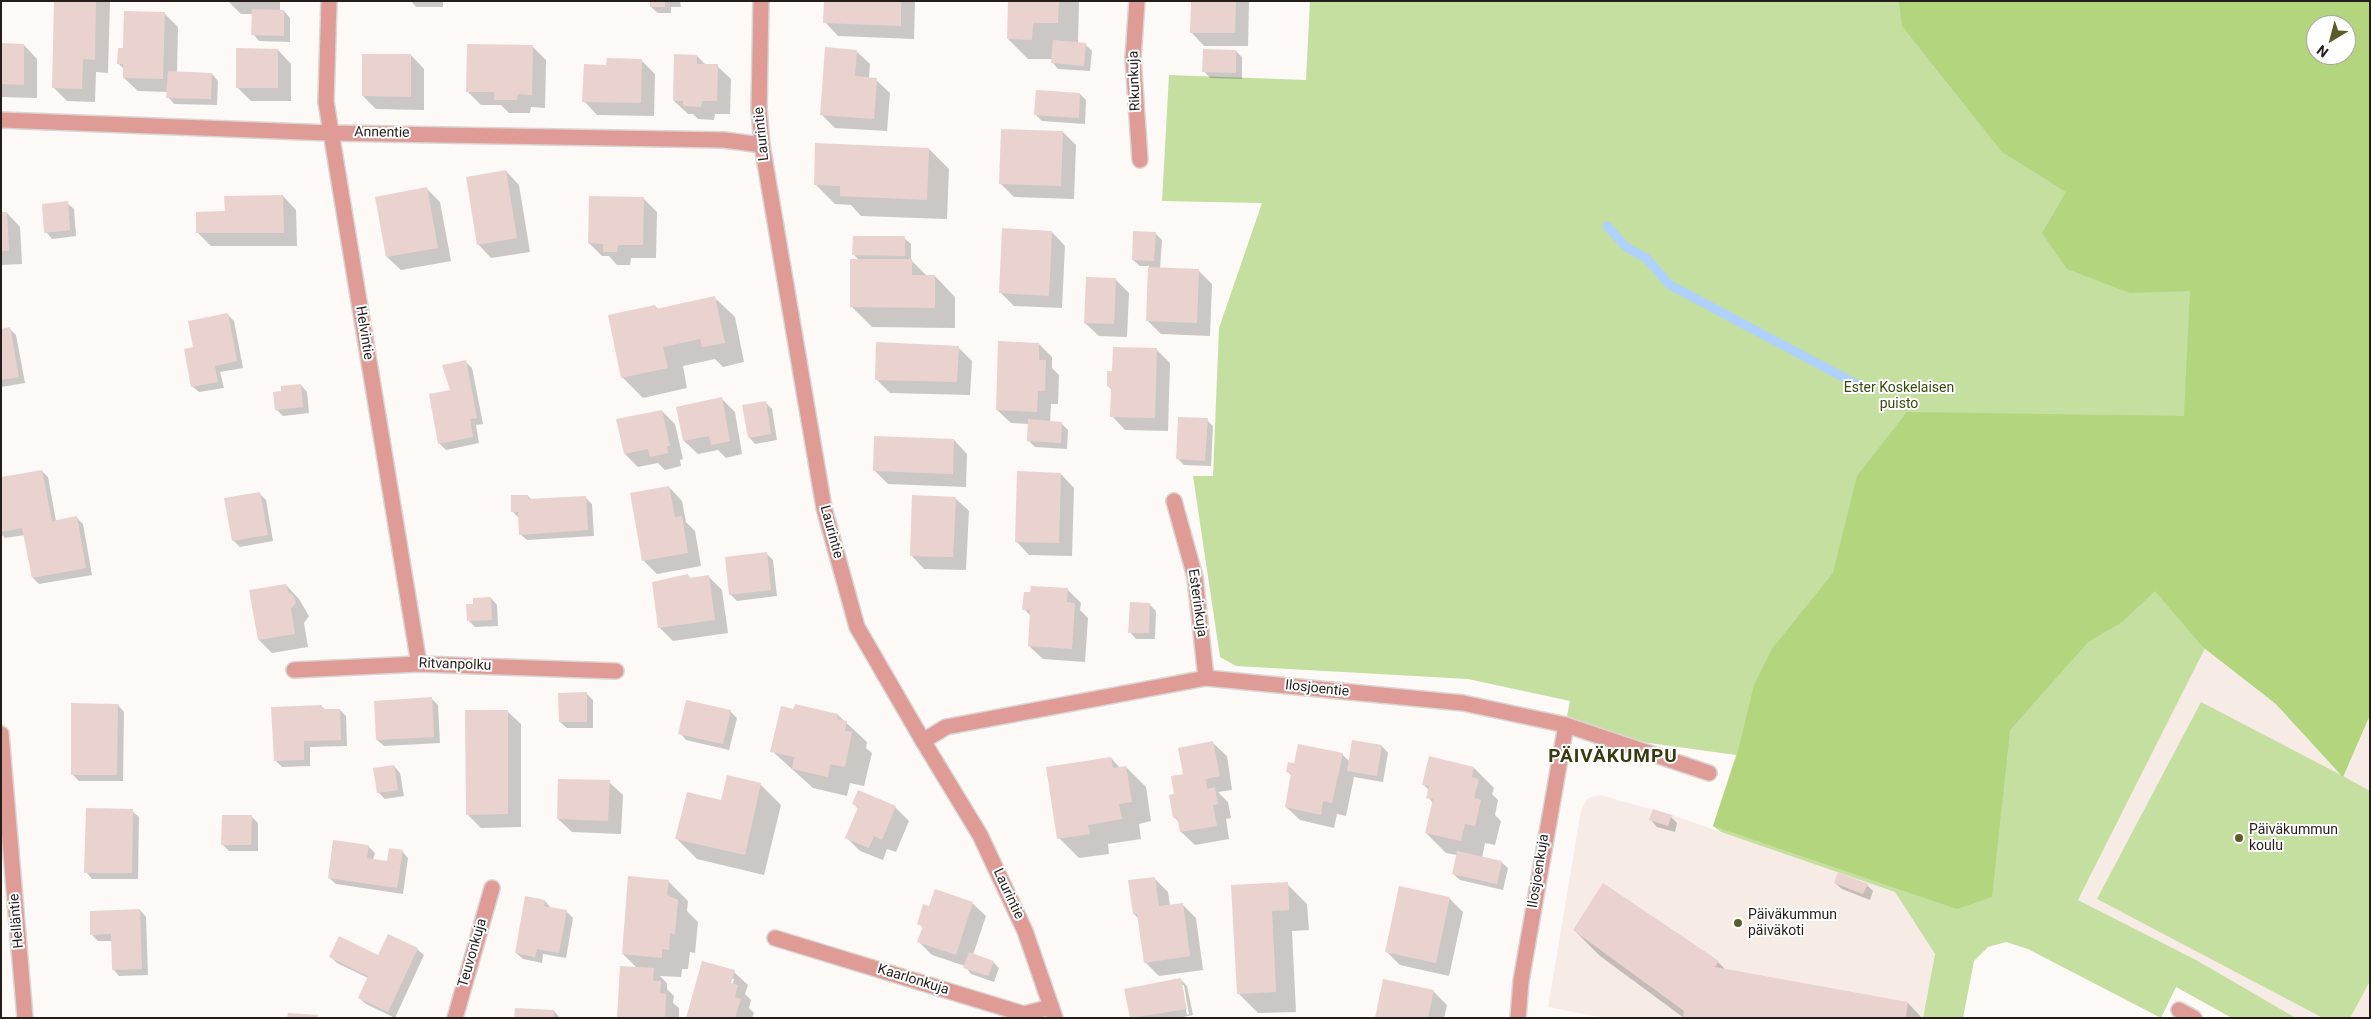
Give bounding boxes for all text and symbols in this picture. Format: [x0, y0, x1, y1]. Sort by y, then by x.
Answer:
north arrow [2306, 15, 2356, 65]
text: N [2314, 42, 2331, 61]
street label: Rikunkuja [1126, 51, 1144, 111]
street label: Laurintie [751, 106, 773, 162]
street label: Annentie [354, 124, 410, 142]
street label: Helvintie [351, 305, 377, 361]
park label: Ester Koskelaisen puisto [1844, 380, 1954, 412]
street label: Laurintie [816, 504, 846, 560]
street label: Esterinkuja [1184, 568, 1210, 638]
street label: Ritvanpolku [418, 655, 492, 675]
street label: Ilosjoentie [1284, 677, 1350, 701]
district label: PÄIVÄKUMPU [1547, 746, 1679, 768]
place label: Päiväkummun koulu [2249, 822, 2338, 854]
marker: Päiväkummun koulu [2233, 832, 2245, 844]
street label: Ilosjoenkuja [1525, 833, 1553, 909]
street label: Laurintie [989, 866, 1027, 922]
street label: Helläntie [6, 893, 28, 949]
place label: Päiväkummun päiväkoti [1748, 907, 1837, 940]
street label: Teuvonkuja [455, 917, 491, 989]
marker: Päiväkummun päiväkoti [1732, 917, 1744, 929]
street label: Kaarlonkuja [875, 961, 951, 999]

